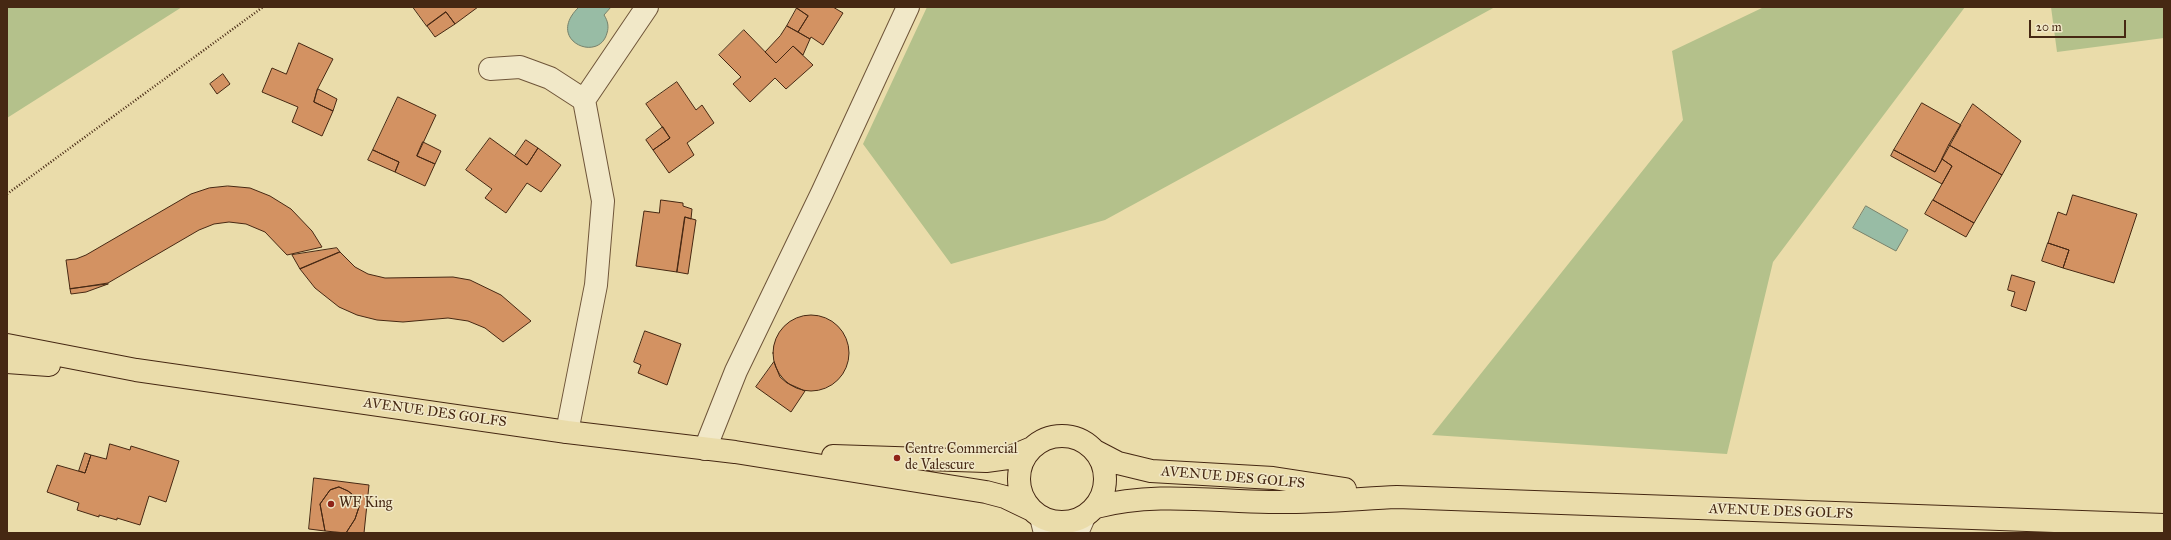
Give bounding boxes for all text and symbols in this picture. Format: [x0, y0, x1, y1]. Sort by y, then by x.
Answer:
scale bar [2031, 12, 2128, 38]
text: 20 m [2036, 20, 2062, 34]
street label: AVENUE DES GOLFS [362, 395, 508, 431]
place label: Centre Commercial de Valescure [905, 442, 1017, 474]
marker: Centre Commercial de Valescure [892, 453, 902, 463]
street label: AVENUE DES GOLFS [1160, 463, 1306, 493]
place label: WF King [339, 496, 392, 512]
marker: WF King [326, 499, 336, 509]
street label: AVENUE DES GOLFS [1709, 501, 1853, 523]

